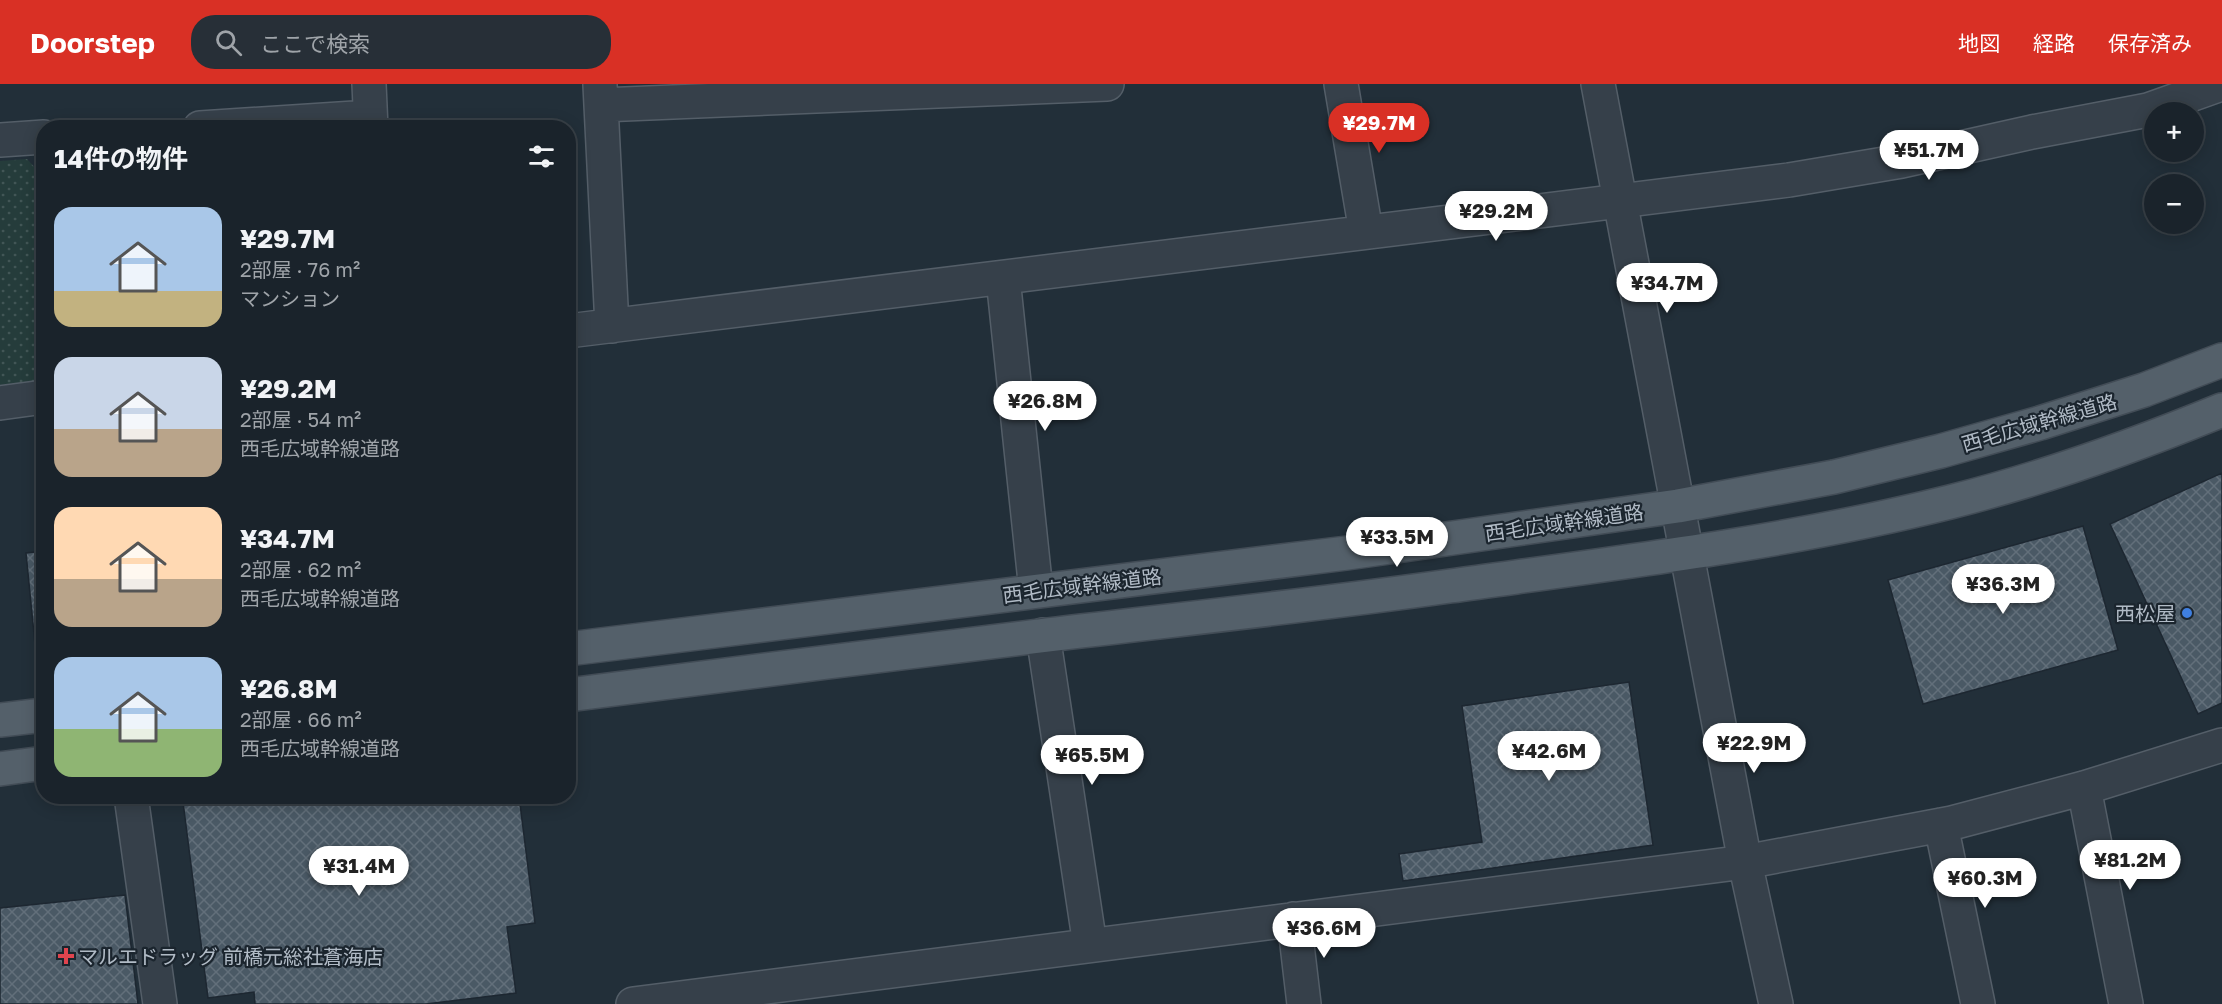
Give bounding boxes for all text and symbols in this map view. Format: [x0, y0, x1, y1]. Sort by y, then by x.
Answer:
search box [191, 15, 611, 69]
text: Doorstep [30, 26, 155, 59]
icon: search [212, 26, 245, 59]
text: ここで検索 [260, 30, 370, 57]
text: 地図 [1958, 30, 2000, 56]
text: 経路 [2033, 30, 2075, 56]
text: 保存済み [2108, 30, 2192, 56]
map controls [2144, 102, 2204, 234]
button: + [2144, 102, 2204, 162]
pin: ¥29.7M [1330, 103, 1428, 154]
text: ¥29.7M [1342, 110, 1416, 134]
pin: ¥51.7M [1880, 130, 1978, 181]
text: ¥51.7M [1894, 137, 1964, 161]
icon: filters [525, 140, 558, 173]
text: 14件の物件 [54, 143, 188, 174]
button: − [2144, 174, 2204, 234]
pin: ¥29.2M [1447, 191, 1545, 242]
text: ¥29.2M [1459, 198, 1533, 222]
text: ¥29.7M [240, 223, 335, 254]
icon: home [102, 231, 174, 303]
text: 2部屋 · 76 m² [240, 257, 360, 281]
pin: ¥34.7M [1618, 263, 1716, 314]
text: ¥34.7M [1631, 270, 1704, 294]
text: マンション [240, 286, 340, 310]
text: ¥29.2M [240, 373, 337, 404]
icon: home [102, 381, 174, 453]
pin: ¥26.8M [996, 381, 1094, 432]
text: ¥26.8M [1007, 388, 1083, 412]
street label: 西毛広域幹線道路 [1959, 388, 2119, 456]
text: 2部屋 · 54 m² [240, 407, 361, 431]
text: 西毛広域幹線道路 [240, 436, 400, 460]
street label: 西毛広域幹線道路 [1483, 499, 1645, 545]
pin: ¥33.5M [1348, 517, 1446, 568]
text: ¥34.7M [240, 523, 335, 554]
text: ¥33.5M [1360, 524, 1434, 548]
icon: home [102, 531, 174, 603]
text: 2部屋 · 62 m² [240, 557, 361, 581]
street label: 西毛広域幹線道路 [1001, 563, 1163, 607]
pin: ¥36.3M [1954, 564, 2052, 615]
text: ¥36.3M [1966, 571, 2040, 595]
text: 西毛広域幹線道路 [240, 586, 400, 610]
place label: 西松屋 [2115, 601, 2175, 625]
marker: 西松屋 [2180, 606, 2194, 620]
text: ¥26.8M [240, 673, 338, 704]
icon: home [102, 681, 174, 753]
text: 2部屋 · 66 m² [240, 707, 362, 731]
pin: ¥22.9M [1705, 723, 1803, 774]
text: ¥22.9M [1717, 730, 1791, 754]
pin: ¥42.6M [1500, 731, 1598, 782]
pin: ¥65.5M [1043, 735, 1141, 786]
text: 西毛広域幹線道路 [240, 736, 400, 760]
text: ¥42.6M [1512, 738, 1586, 762]
text: ¥65.5M [1055, 742, 1129, 766]
pin: ¥81.2M [2081, 840, 2179, 891]
pin: ¥31.4M [310, 846, 408, 897]
text: ¥81.2M [2094, 847, 2166, 871]
text: ¥31.4M [323, 853, 395, 877]
pin: ¥60.3M [1936, 858, 2034, 909]
text: ¥60.3M [1947, 865, 2023, 889]
pin: ¥36.6M [1275, 908, 1373, 959]
text: ¥36.6M [1287, 915, 1362, 939]
place label: マルエドラッグ 前橋元総社蒼海店 [78, 944, 383, 968]
marker: マルエドラッグ 前橋元総社蒼海店 [59, 949, 73, 963]

